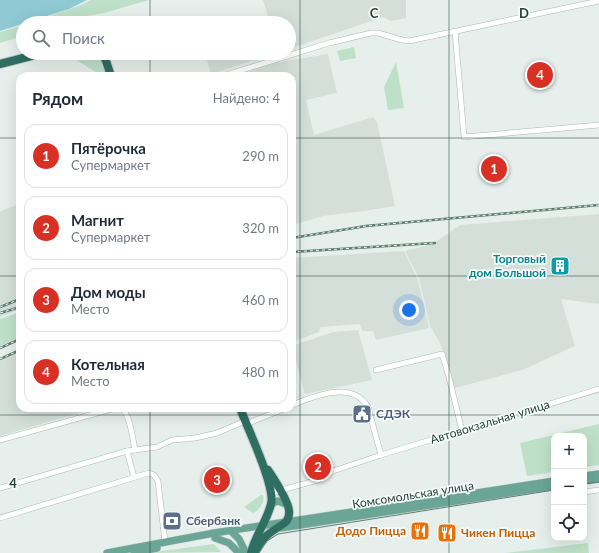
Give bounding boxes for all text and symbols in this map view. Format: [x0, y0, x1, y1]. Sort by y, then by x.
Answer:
text: C [370, 5, 379, 21]
text: D [519, 5, 529, 21]
search box [16, 16, 296, 60]
icon: search [30, 27, 52, 49]
text: Поиск [62, 29, 105, 47]
pin: 4 [527, 60, 553, 90]
text: Рядом [32, 88, 83, 109]
text: Найдено: 4 [213, 90, 280, 106]
text: Пятёрочка [71, 139, 146, 157]
text: 1 [42, 148, 50, 164]
text: 290 m [242, 148, 279, 164]
pin: 1 [481, 154, 507, 184]
text: Супермаркет [71, 157, 150, 173]
text: Магнит [71, 211, 124, 229]
text: 2 [42, 220, 50, 236]
text: 320 m [242, 220, 279, 236]
text: Супермаркет [71, 229, 150, 245]
place label: Торговый дом Большой [469, 251, 546, 280]
building icon: Торговый дом Большой [549, 255, 571, 277]
text: Дом моды [71, 283, 146, 301]
text: 3 [42, 292, 50, 308]
text: 460 m [242, 292, 279, 308]
your location [399, 300, 419, 320]
text: Место [71, 301, 110, 317]
text: Котельная [71, 355, 145, 373]
text: 4 [42, 364, 50, 380]
text: 480 m [242, 364, 279, 380]
text: Место [71, 373, 110, 389]
street label: Автовокзальная улица [428, 396, 551, 447]
public building icon: СДЭК [351, 403, 373, 425]
place label: СДЭК [376, 406, 411, 421]
map controls [551, 433, 587, 541]
button: + [551, 433, 587, 469]
pin: 2 [305, 452, 331, 482]
pin: 3 [204, 465, 230, 495]
button: − [551, 469, 587, 505]
text: 4 [9, 475, 17, 491]
street label: Комсомольская улица [351, 477, 475, 512]
button: locate [551, 505, 587, 541]
bank icon: Сбербанк [161, 510, 183, 532]
place label: Сбербанк [186, 513, 241, 528]
restaurant icon: Додо Пицца [409, 520, 431, 542]
restaurant icon: Чикен Пицца [436, 522, 458, 544]
place label: Додо Пицца [336, 523, 406, 538]
place label: Чикен Пицца [461, 525, 535, 540]

